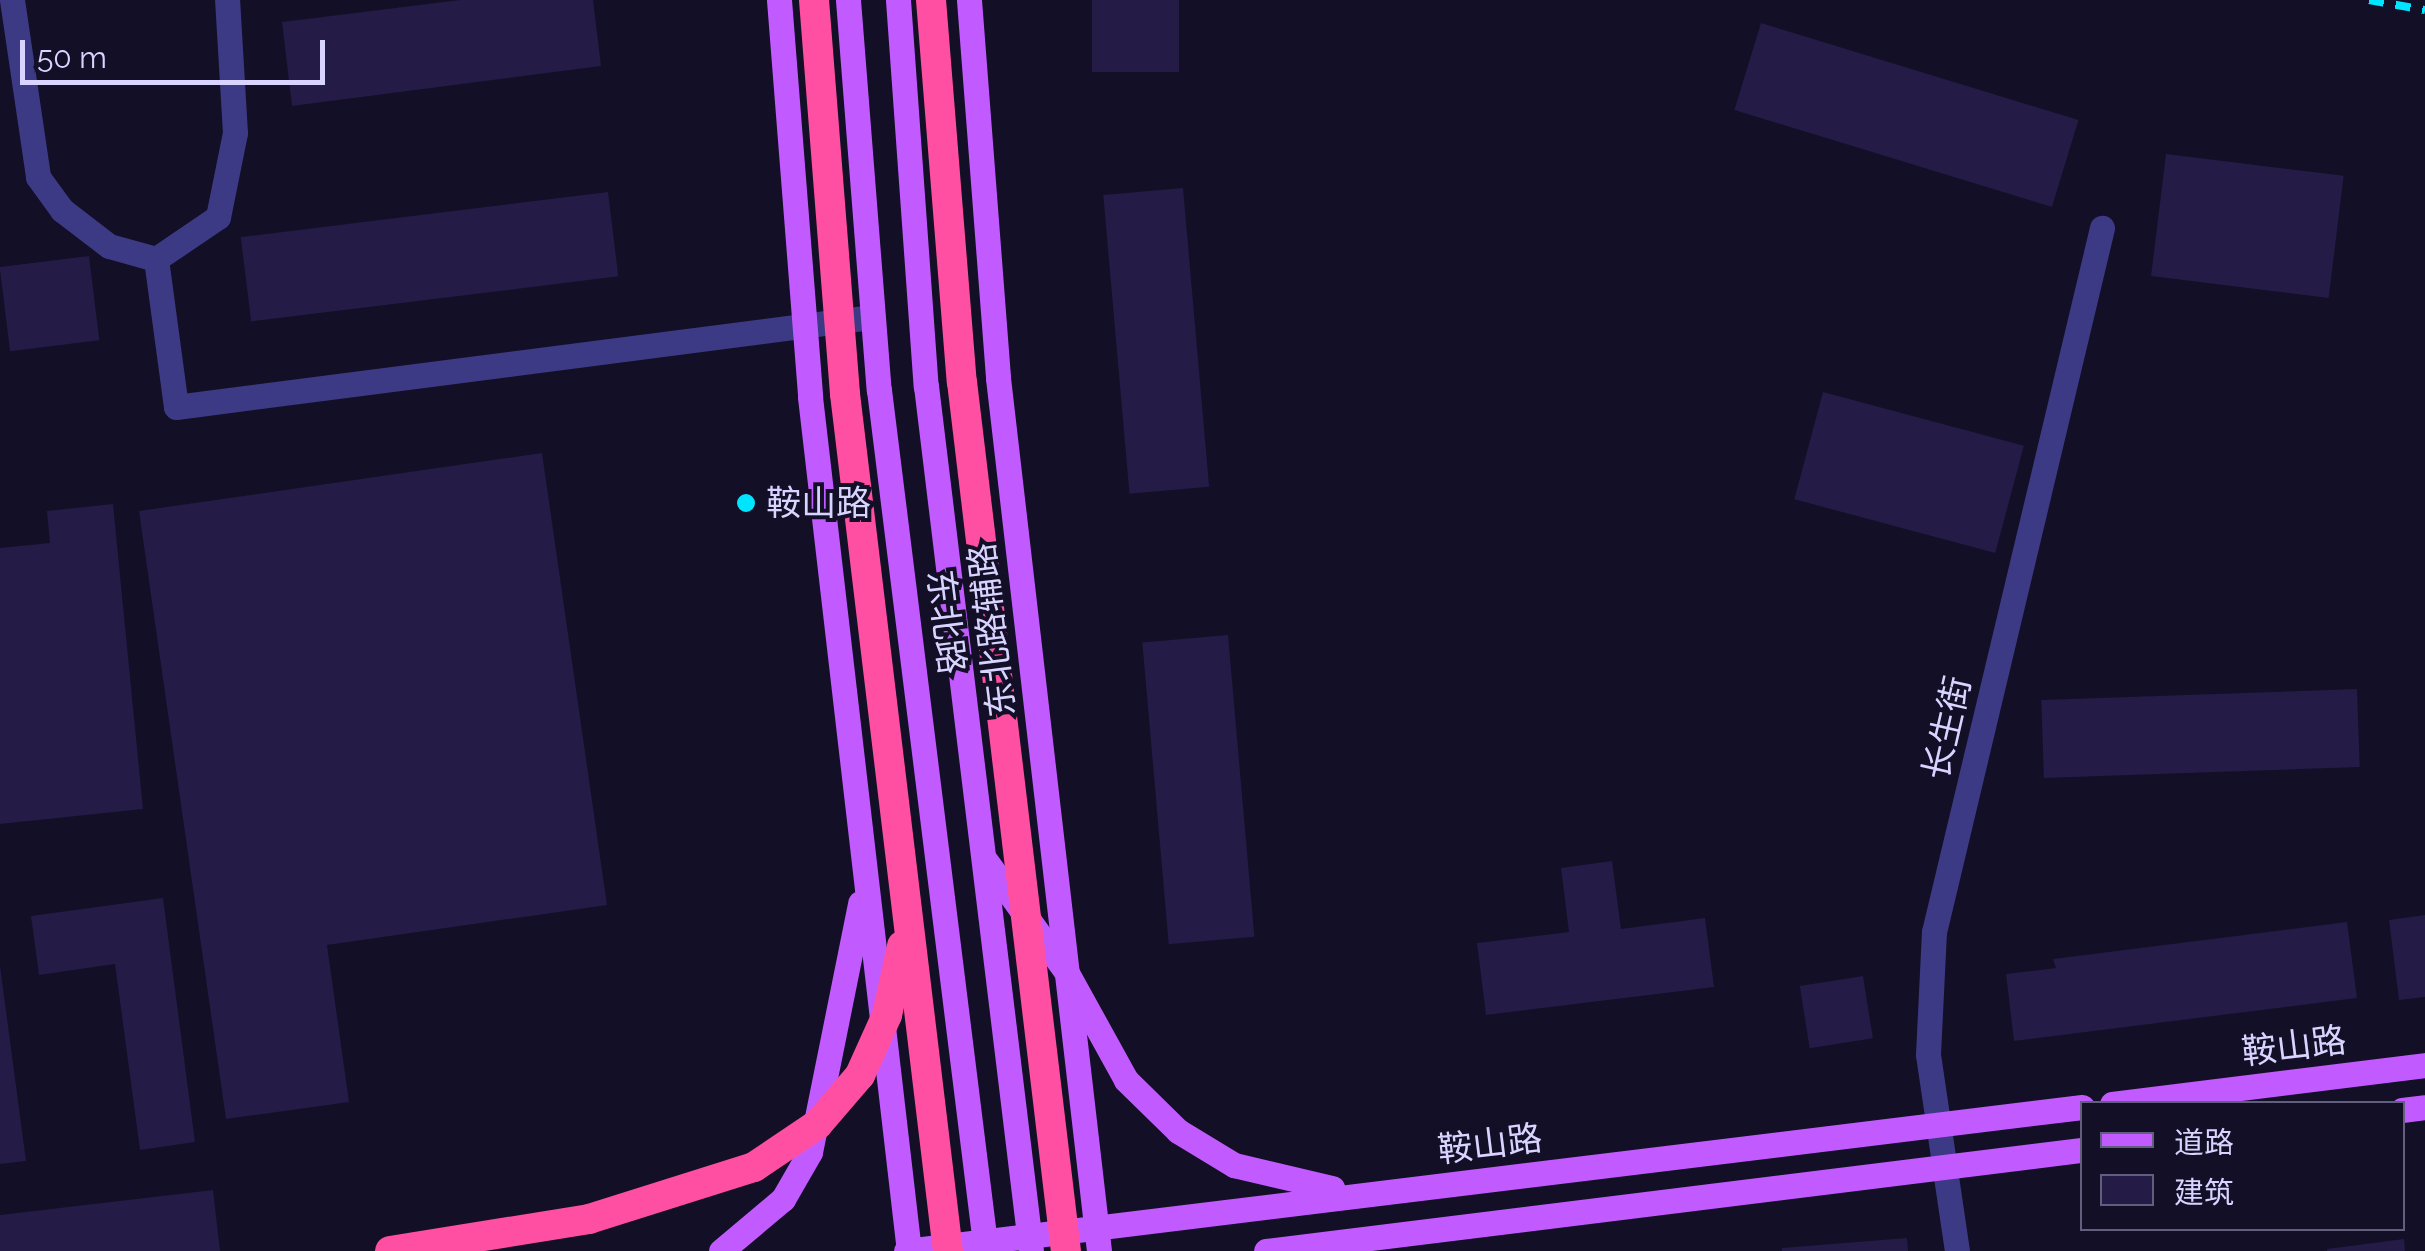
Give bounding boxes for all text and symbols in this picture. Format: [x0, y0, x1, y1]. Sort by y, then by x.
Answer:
scale bar [25, 20, 330, 82]
text: 50 m [37, 40, 107, 75]
place label: 鞍山路 [766, 482, 871, 524]
marker: 鞍山路 [735, 492, 757, 514]
street label: 东北路辅路 [960, 541, 1024, 719]
street label: 东北路 [919, 567, 973, 677]
street label: 长生街 [1915, 672, 1979, 784]
street label: 鞍山路 [2239, 1019, 2349, 1073]
legend [2080, 1101, 2405, 1231]
street label: 鞍山路 [1435, 1117, 1545, 1171]
text: 道路 [2174, 1125, 2234, 1160]
text: 建筑 [2174, 1175, 2234, 1210]

